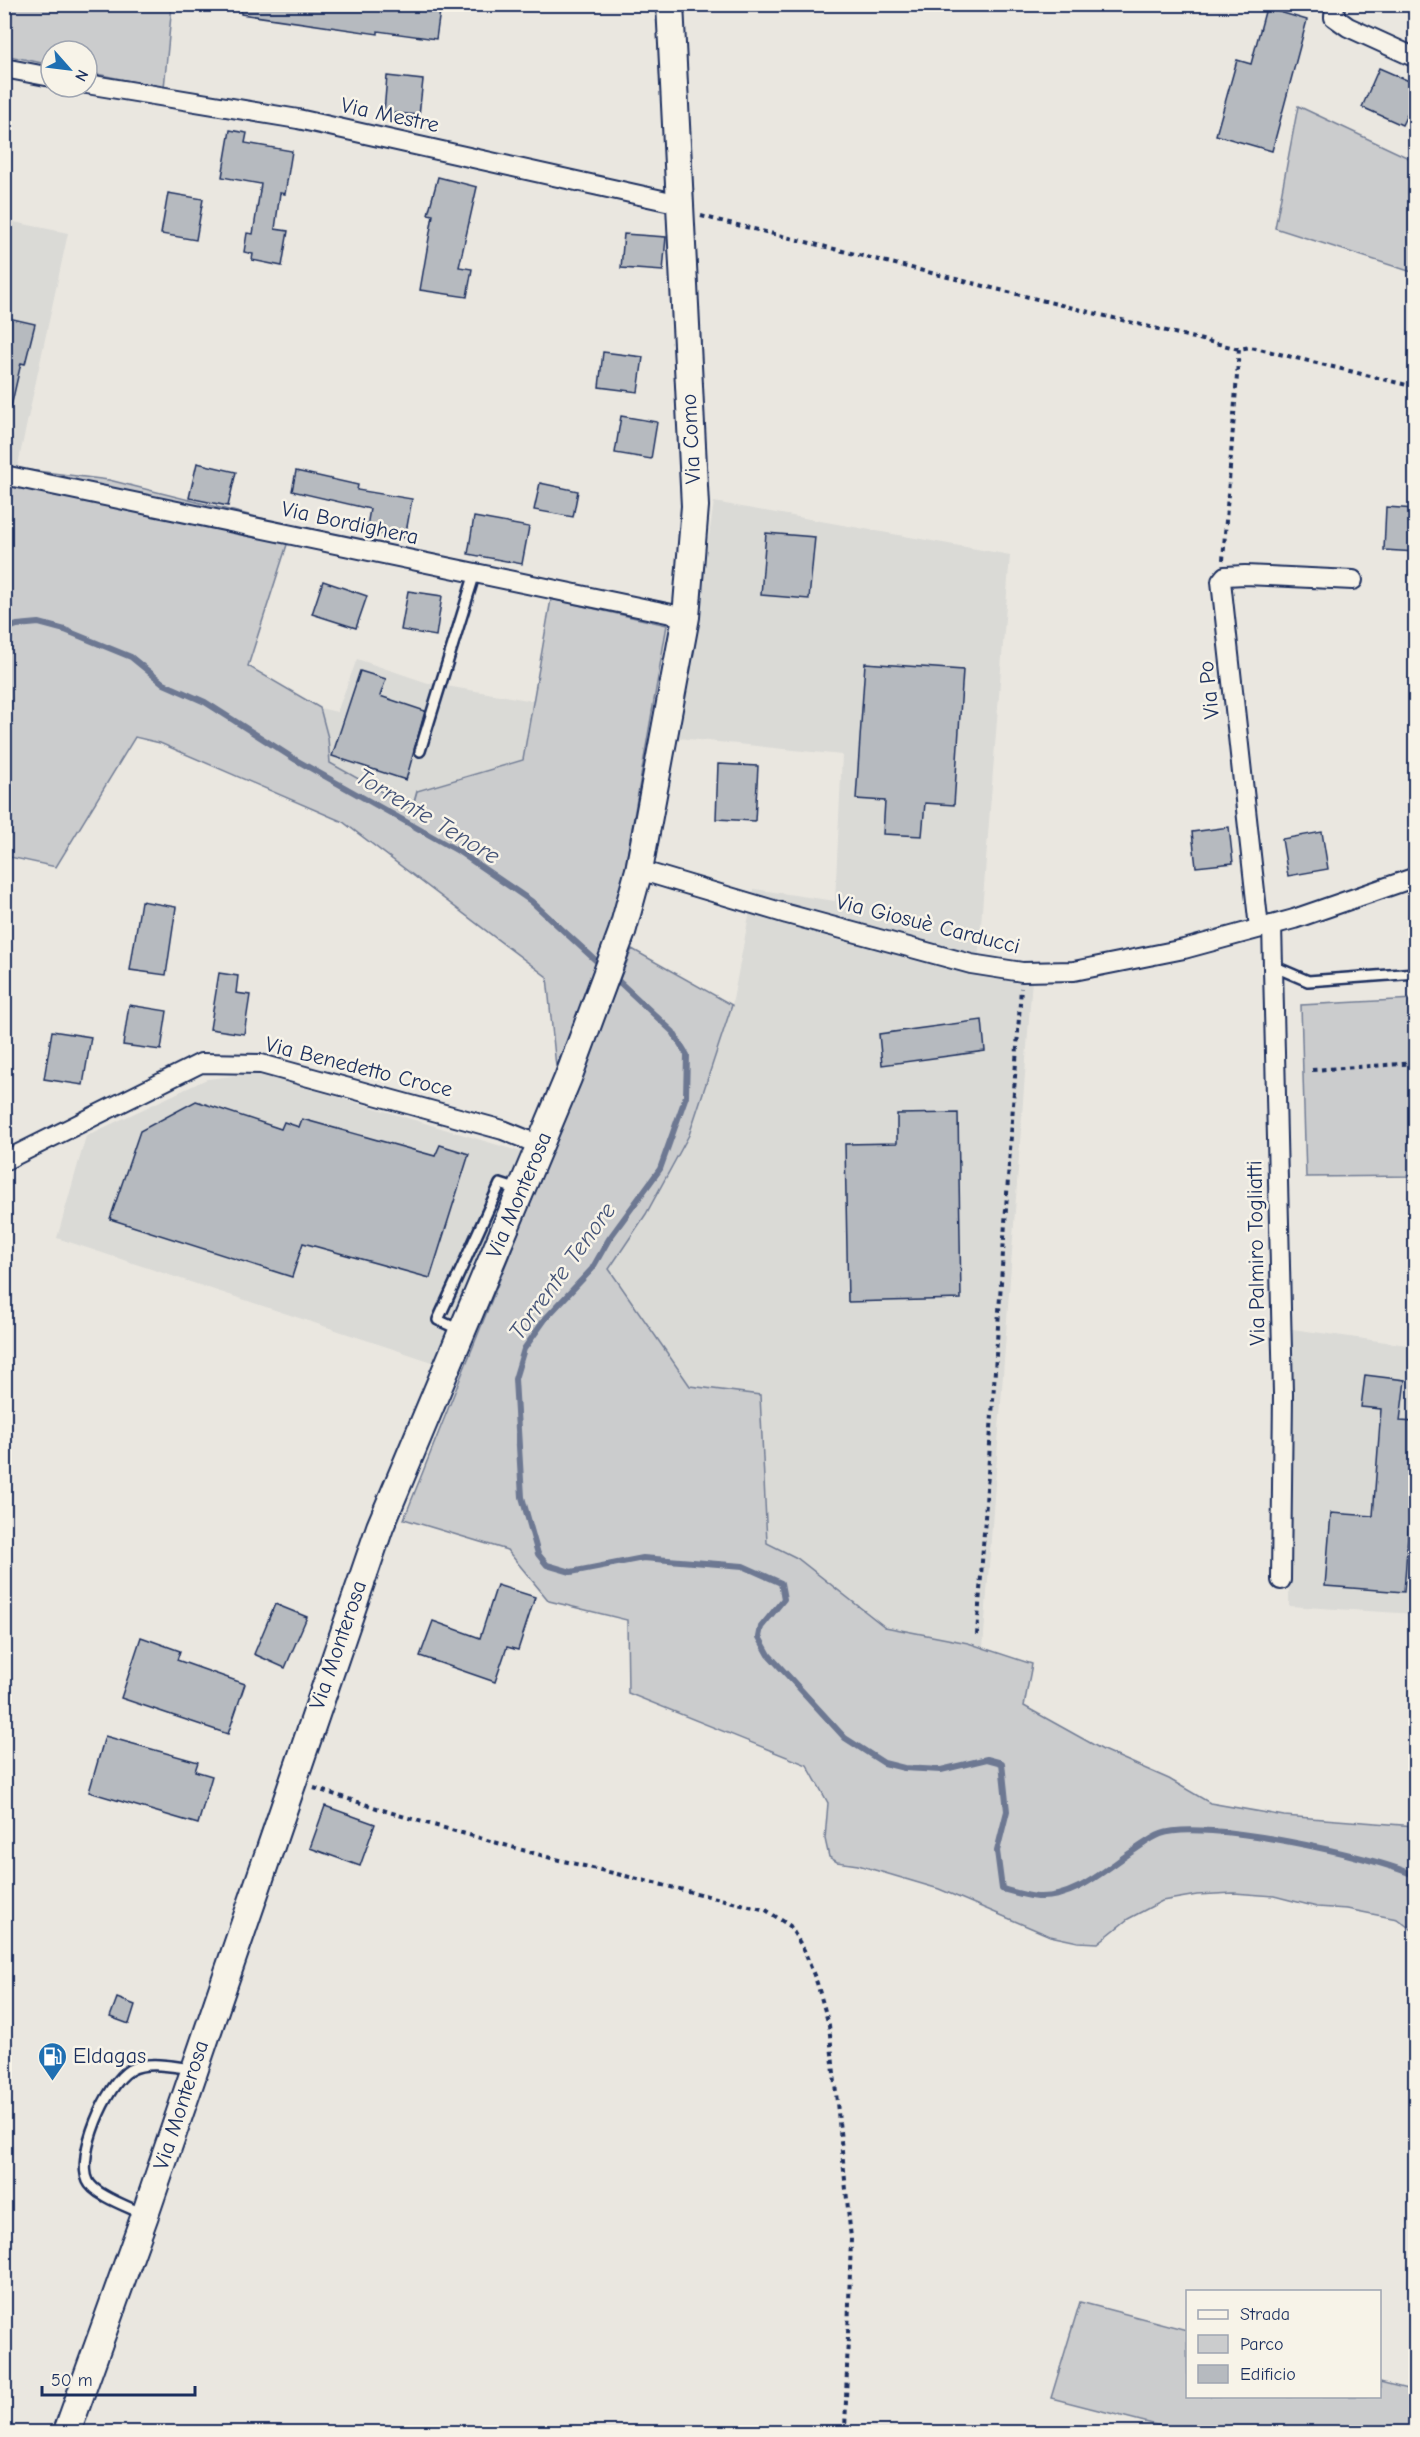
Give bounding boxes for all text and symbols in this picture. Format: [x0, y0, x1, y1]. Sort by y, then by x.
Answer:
north arrow [39, 39, 99, 99]
text: N [71, 67, 92, 84]
street label: Via Mestre [339, 92, 441, 138]
street label: Via Como [676, 393, 706, 485]
street label: Via Bordighera [279, 496, 421, 550]
street label: Via Po [1193, 660, 1225, 720]
water label: Torrente Tenore [351, 762, 505, 870]
street label: Via Giosuè Carducci [833, 889, 1023, 959]
street label: Via Benedetto Croce [263, 1031, 455, 1103]
street label: Via Monterosa [481, 1128, 557, 1262]
street label: Via Palmiro Togliatti [1241, 1160, 1271, 1346]
water label: Torrente Tenore [503, 1197, 621, 1345]
street label: Via Monterosa [304, 1577, 372, 1713]
street label: Via Monterosa [148, 2037, 214, 2173]
fuel station icon: Eldagas [36, 2040, 68, 2082]
place label: Eldagas [73, 2043, 146, 2069]
legend [1186, 2290, 1381, 2398]
text: Strada [1240, 2304, 1290, 2325]
text: Parco [1240, 2334, 1283, 2355]
scale bar [42, 2359, 195, 2397]
text: Edificio [1240, 2364, 1296, 2385]
text: 50 m [51, 2370, 93, 2391]

